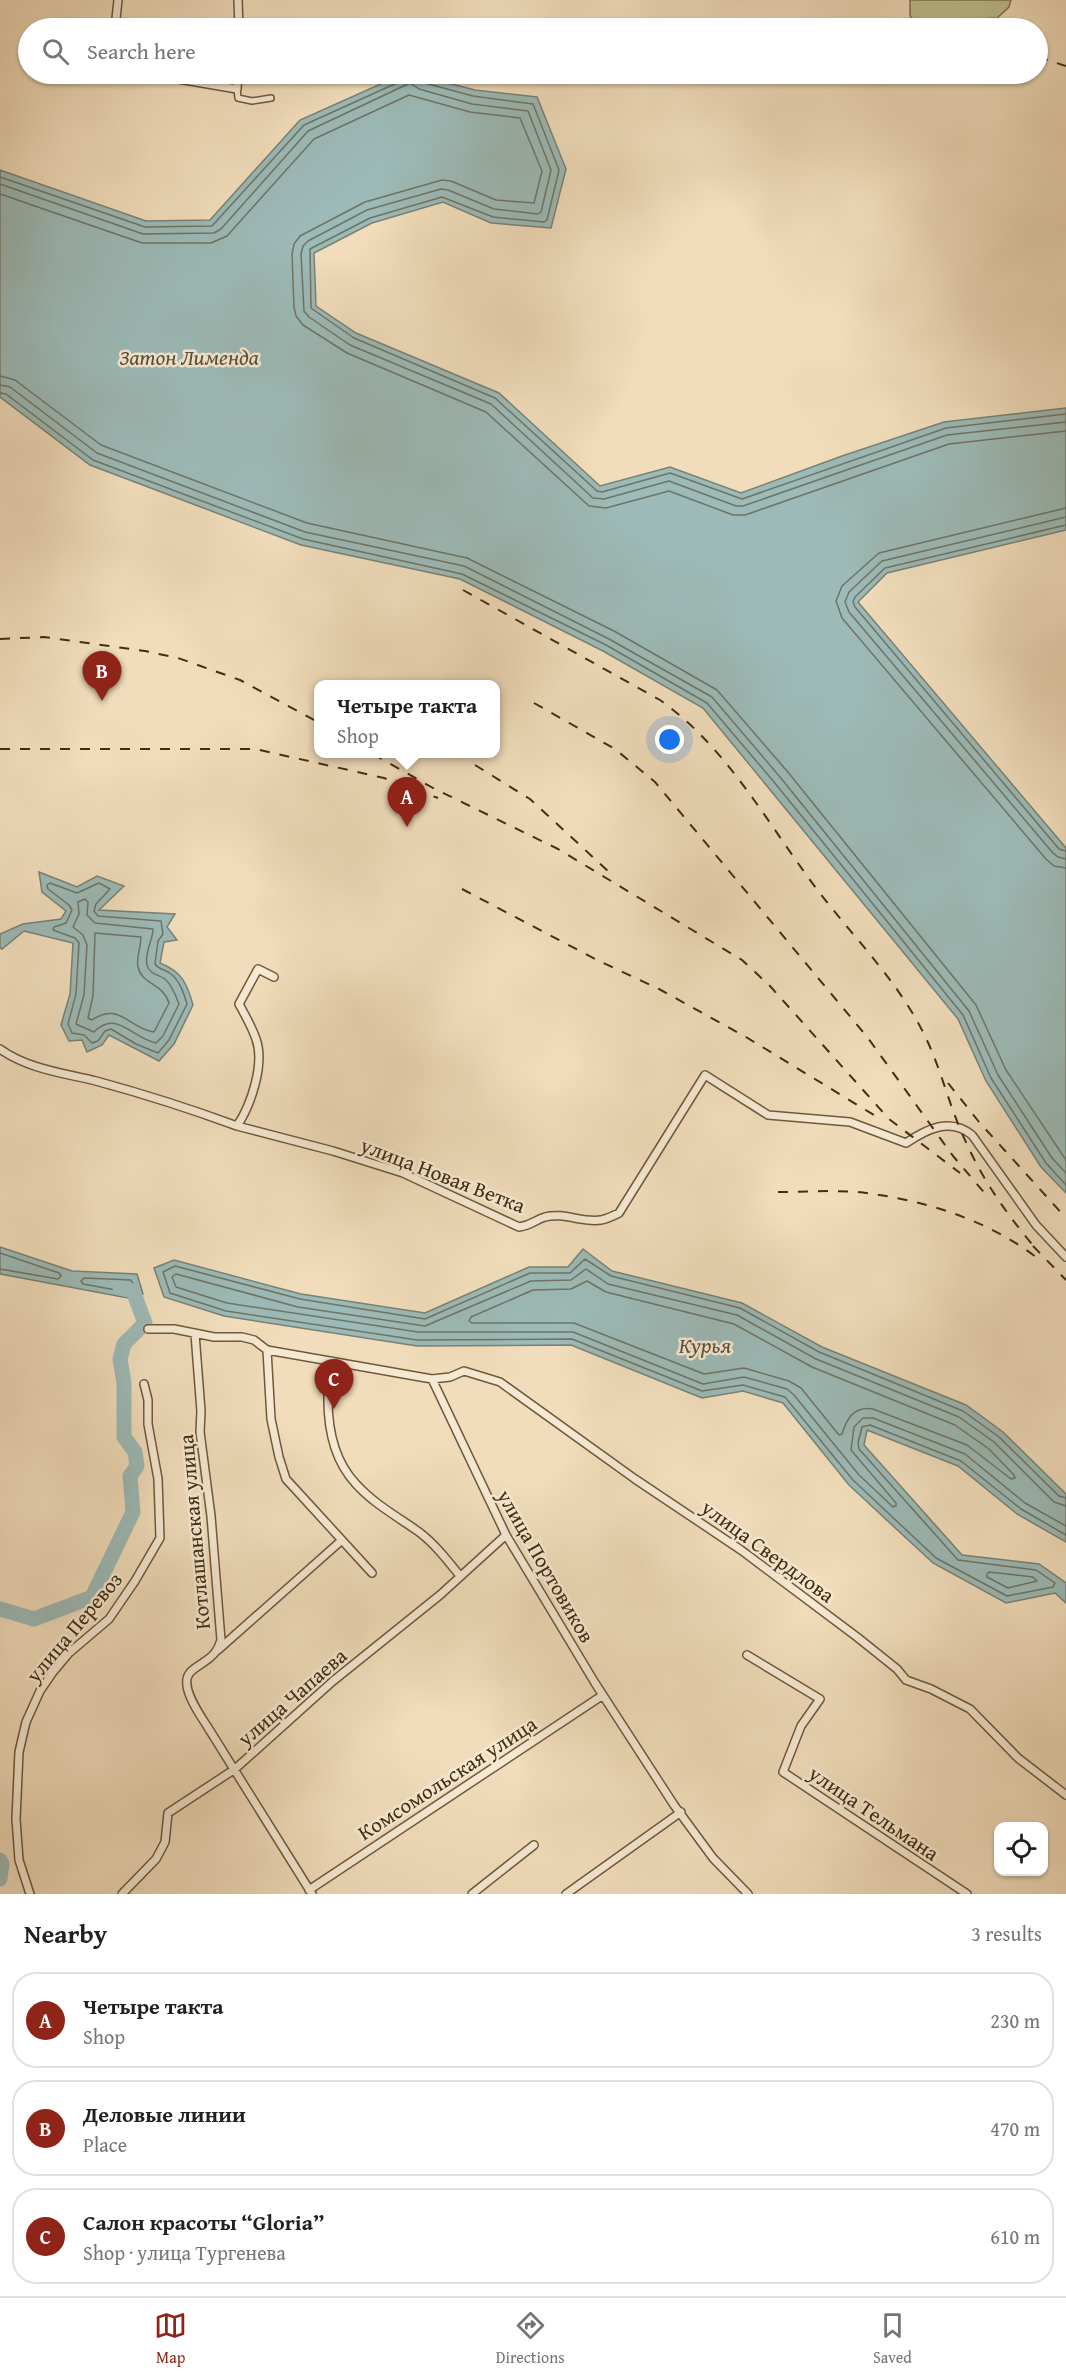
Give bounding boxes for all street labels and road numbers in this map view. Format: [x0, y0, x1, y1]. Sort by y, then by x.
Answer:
street label: улица Новая Ветка [355, 1129, 530, 1221]
street label: Котлашанская улица [170, 1433, 218, 1631]
street label: улица Портовиков [489, 1483, 603, 1648]
street label: улица Свердлова [694, 1491, 841, 1610]
street label: улица Перевоз [18, 1565, 130, 1690]
street label: улица Чапаева [230, 1641, 354, 1754]
street label: Комсомольская улица [351, 1708, 543, 1848]
street label: улица Тельмана [802, 1757, 946, 1868]

